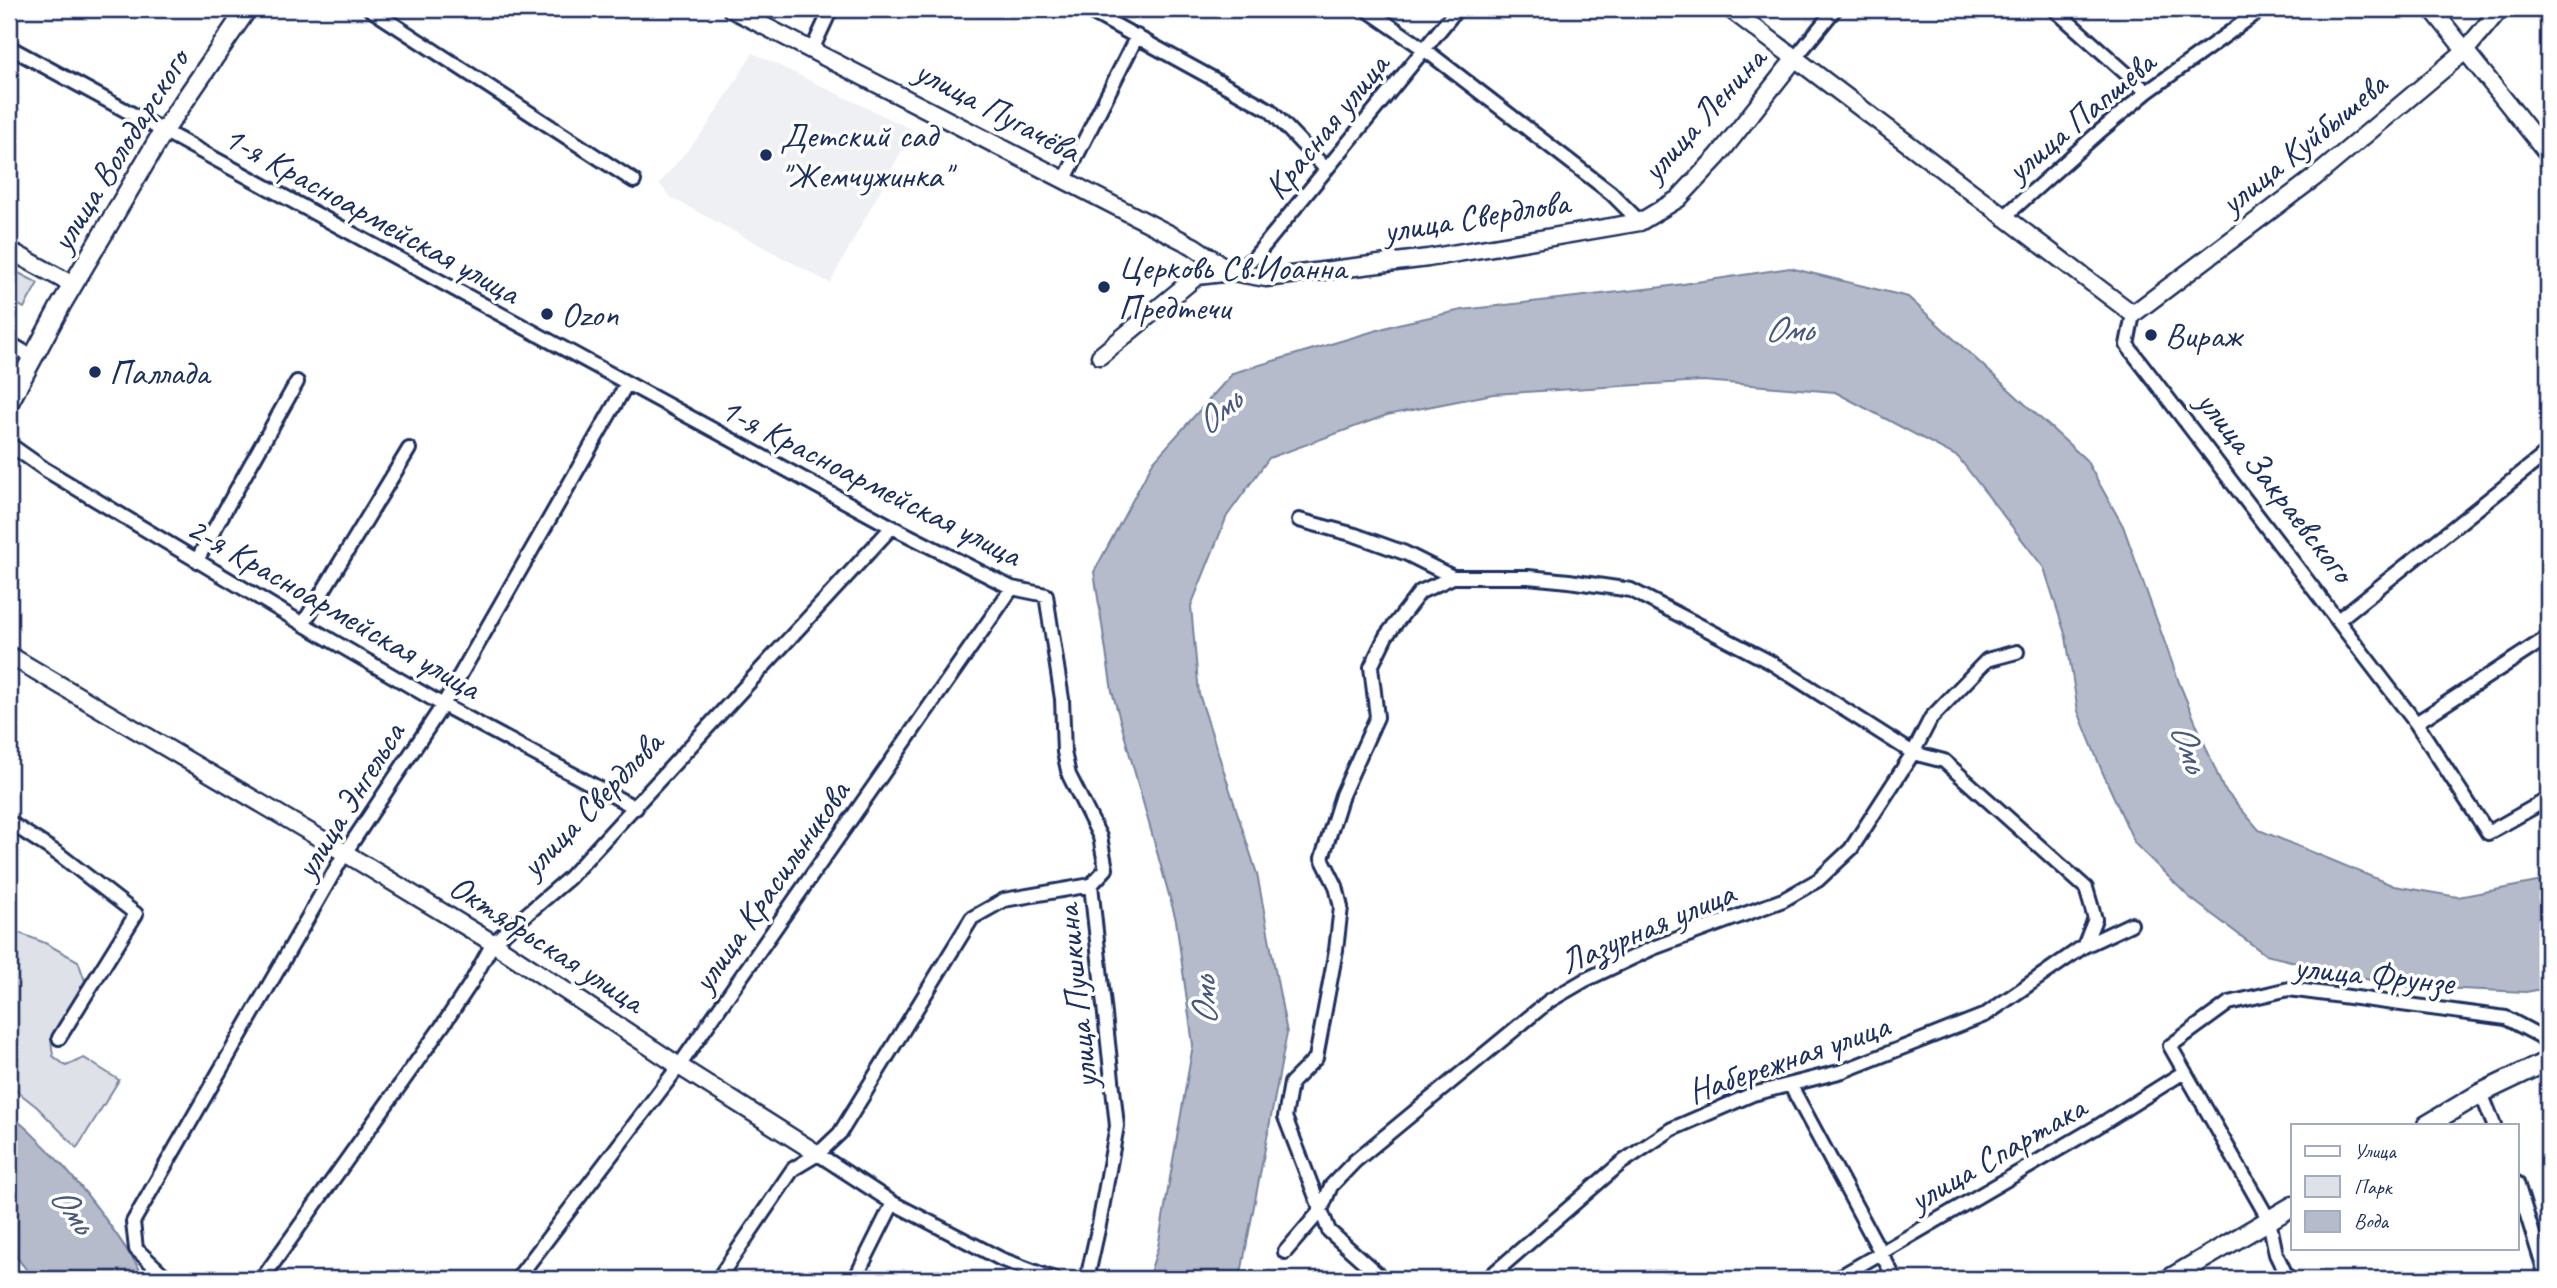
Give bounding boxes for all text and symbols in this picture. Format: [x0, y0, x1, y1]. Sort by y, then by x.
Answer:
street label: улица Ленина [1630, 35, 1778, 193]
street label: улица Володарского [38, 38, 201, 261]
street label: улица Папшева [1995, 39, 2166, 193]
street label: Красная улица [1254, 42, 1401, 208]
street label: улица Пугачёва [906, 47, 1091, 174]
street label: улица Куйбышева [2209, 61, 2398, 226]
place label: Детский сад "Жемчужинка" [780, 113, 957, 198]
street label: 1-я Красноармейская улица [216, 114, 530, 316]
marker: Детский сад "Жемчужинка" [758, 147, 774, 163]
street label: улица Свердлова [1378, 179, 1575, 254]
place label: Церковь Св.Иоанна Предтечи [1118, 245, 1349, 330]
marker: Церковь Св.Иоанна Предтечи [1096, 279, 1112, 295]
place label: Ozon [561, 292, 619, 337]
water label: Омь [1764, 305, 1817, 352]
marker: Ozon [539, 306, 555, 322]
place label: Вираж [2165, 313, 2244, 358]
marker: Вираж [2143, 327, 2159, 343]
place label: Паллада [109, 350, 212, 395]
marker: Паллада [87, 364, 103, 380]
water label: Омь [1184, 375, 1255, 445]
street label: улица Закраевского [2185, 379, 2367, 594]
street label: 1-я Красноармейская улица [713, 386, 1031, 578]
street label: 2-я Красноармейская улица [179, 505, 490, 711]
street label: улица Энгельса [283, 712, 416, 888]
water label: Омь [2159, 716, 2221, 781]
street label: улица Свердлова [509, 719, 675, 889]
street label: улица Красильникова [680, 770, 861, 1002]
street label: Октябрьская улица [441, 864, 655, 1025]
street label: Лазурная улица [1553, 869, 1744, 984]
street label: улица Пушкина [1044, 900, 1109, 1093]
street label: улица Фрунзе [2290, 944, 2459, 1006]
water label: Омь [1179, 972, 1228, 1027]
street label: Набережная улица [1682, 1002, 1897, 1114]
street label: улица Спартака [1899, 1083, 2096, 1223]
legend [2291, 1124, 2518, 1250]
text: Улица [2354, 1138, 2397, 1164]
text: Парк [2354, 1174, 2394, 1200]
water label: Омь [40, 1175, 109, 1245]
text: Вода [2354, 1208, 2390, 1234]

